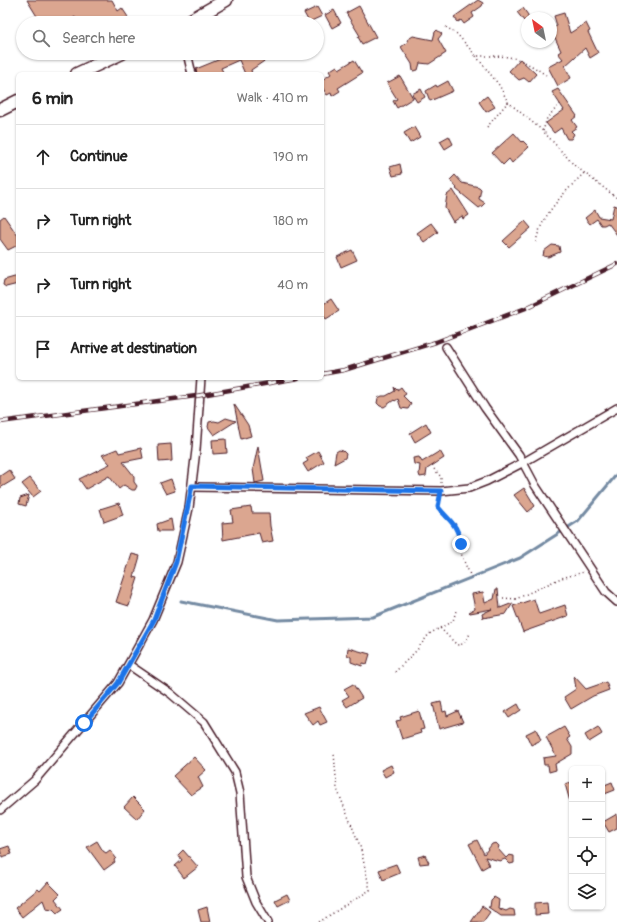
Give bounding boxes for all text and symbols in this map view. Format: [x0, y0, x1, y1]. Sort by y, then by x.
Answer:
north arrow [521, 12, 557, 48]
search box [16, 16, 324, 60]
icon: search [30, 27, 52, 49]
text: Search here [62, 29, 135, 48]
text: 6 min [32, 88, 73, 109]
text: Walk · 410 m [237, 90, 308, 106]
icon: ahead [32, 146, 54, 168]
text: Continue [70, 147, 128, 166]
text: 190 m [273, 149, 308, 165]
icon: right [32, 210, 54, 232]
text: Turn right [70, 211, 131, 230]
text: 180 m [273, 213, 308, 229]
icon: right [32, 274, 54, 296]
text: Turn right [70, 275, 131, 294]
text: 40 m [277, 277, 308, 293]
icon: arrive [32, 338, 54, 360]
text: Arrive at destination [70, 339, 197, 358]
route end [452, 535, 470, 553]
route start [75, 714, 93, 732]
map controls [569, 766, 605, 910]
button: + [569, 766, 605, 802]
button: − [569, 802, 605, 838]
button: locate [569, 838, 605, 874]
button: layers [569, 874, 605, 910]

